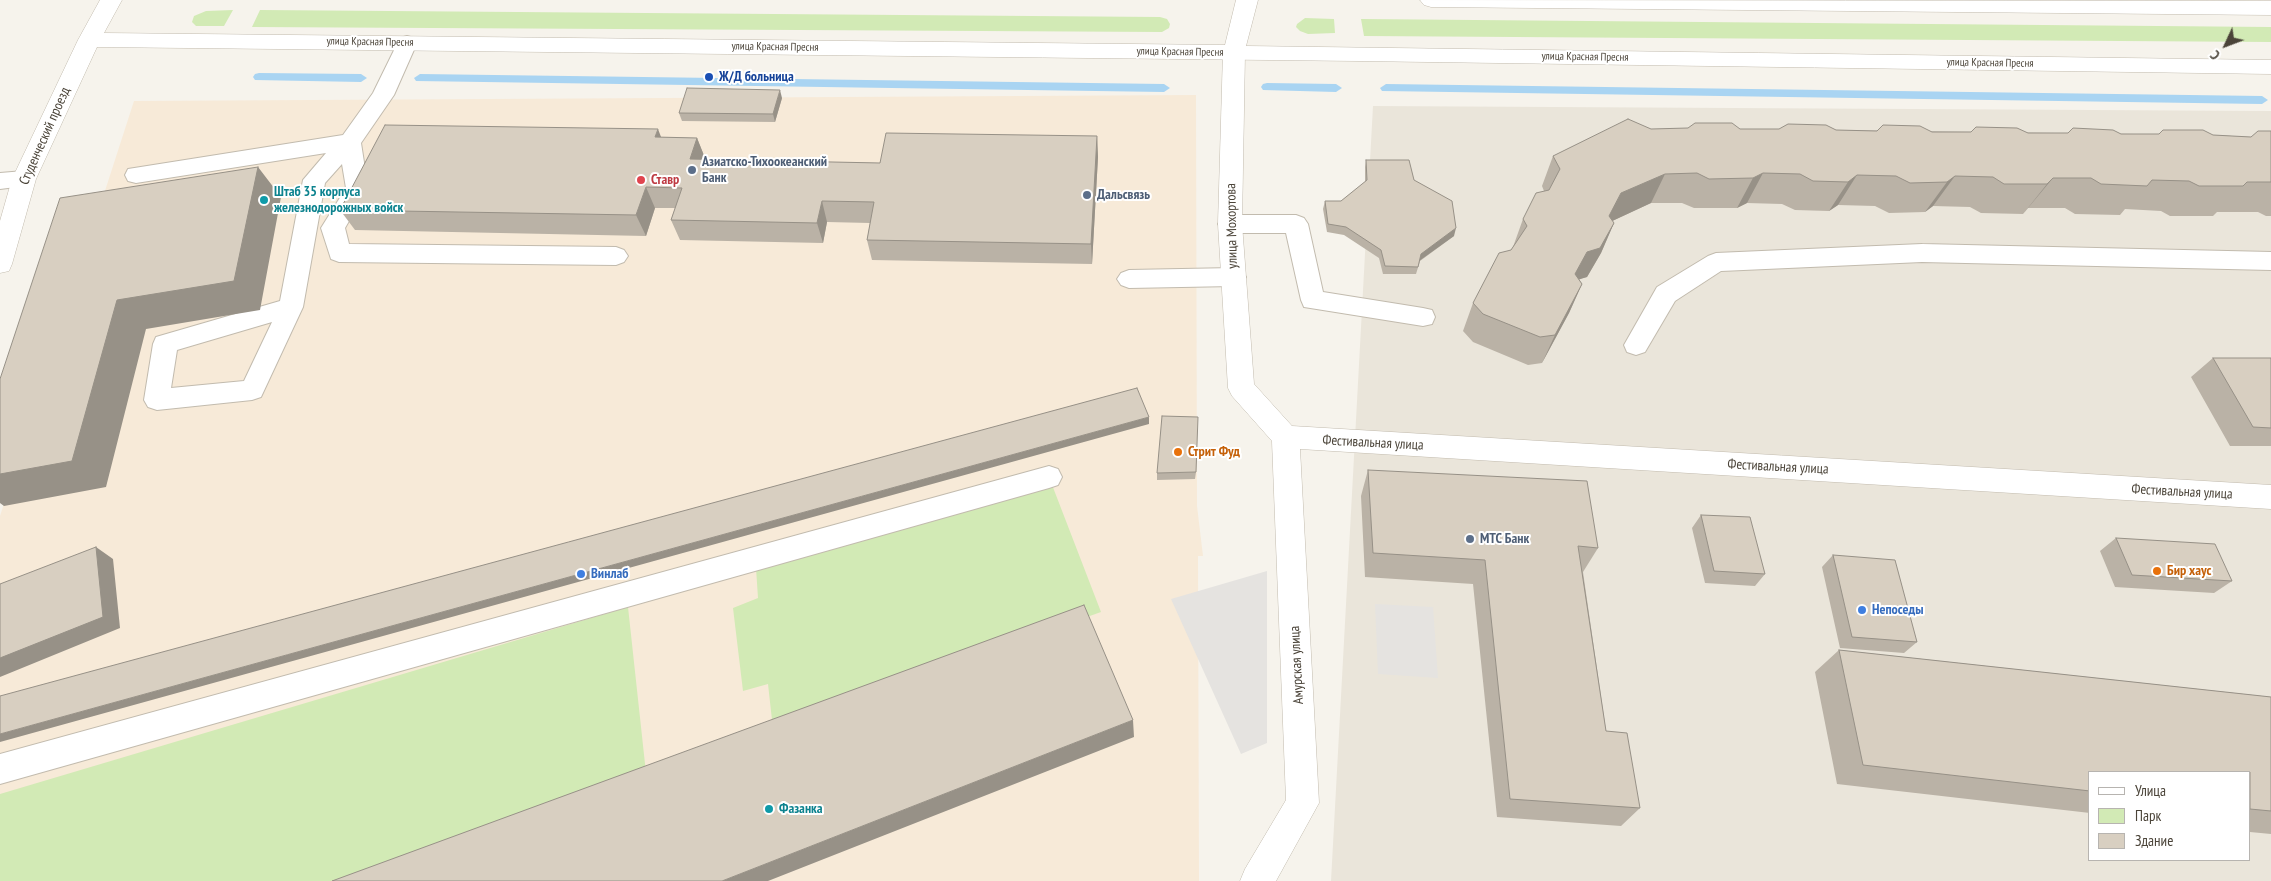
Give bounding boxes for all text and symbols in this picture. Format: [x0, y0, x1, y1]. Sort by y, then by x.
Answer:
north arrow [2201, 20, 2251, 70]
street label: улица Красная Пресня [326, 35, 414, 49]
street label: улица Красная Пресня [731, 40, 819, 54]
street label: улица Красная Пресня [1136, 45, 1224, 59]
text: С [2206, 47, 2224, 64]
street label: улица Красная Пресня [1541, 50, 1629, 64]
street label: улица Красная Пресня [1946, 56, 2034, 70]
place label: Ж/Д больница [719, 69, 794, 85]
marker: Ж/Д больница [703, 71, 715, 83]
street label: Студенческий проезд [16, 85, 74, 187]
place label: Азиатско-Тихоокеанский Банк [702, 154, 827, 186]
marker: Азиатско-Тихоокеанский Банк [686, 164, 698, 176]
place label: Ставр [651, 172, 679, 188]
marker: Ставр [635, 174, 647, 186]
street label: улица Мохортова [1223, 183, 1241, 269]
place label: Штаб 35 корпуса железнодорожных войск [274, 184, 403, 216]
place label: Дальсвязь [1097, 187, 1150, 203]
marker: Дальсвязь [1081, 189, 1093, 201]
marker: Штаб 35 корпуса железнодорожных войск [258, 194, 270, 206]
street label: Фестивальная улица [1322, 432, 1424, 454]
place label: Стрит Фуд [1188, 444, 1240, 460]
marker: Стрит Фуд [1172, 446, 1184, 458]
street label: Фестивальная улица [1727, 456, 1829, 478]
street label: Фестивальная улица [2131, 481, 2233, 503]
place label: МТС Банк [1480, 531, 1529, 547]
marker: МТС Банк [1464, 533, 1476, 545]
place label: Бир хаус [2167, 563, 2211, 579]
marker: Бир хаус [2151, 565, 2163, 577]
place label: Винлаб [591, 566, 628, 582]
marker: Винлаб [575, 568, 587, 580]
place label: Непоседы [1872, 602, 1923, 618]
marker: Непоседы [1856, 604, 1868, 616]
street label: Амурская улица [1287, 625, 1307, 705]
legend [2088, 771, 2251, 861]
text: Улица [2135, 781, 2166, 800]
place label: Фазанка [779, 801, 823, 817]
marker: Фазанка [763, 803, 775, 815]
text: Парк [2135, 806, 2161, 825]
text: Здание [2135, 831, 2173, 850]

